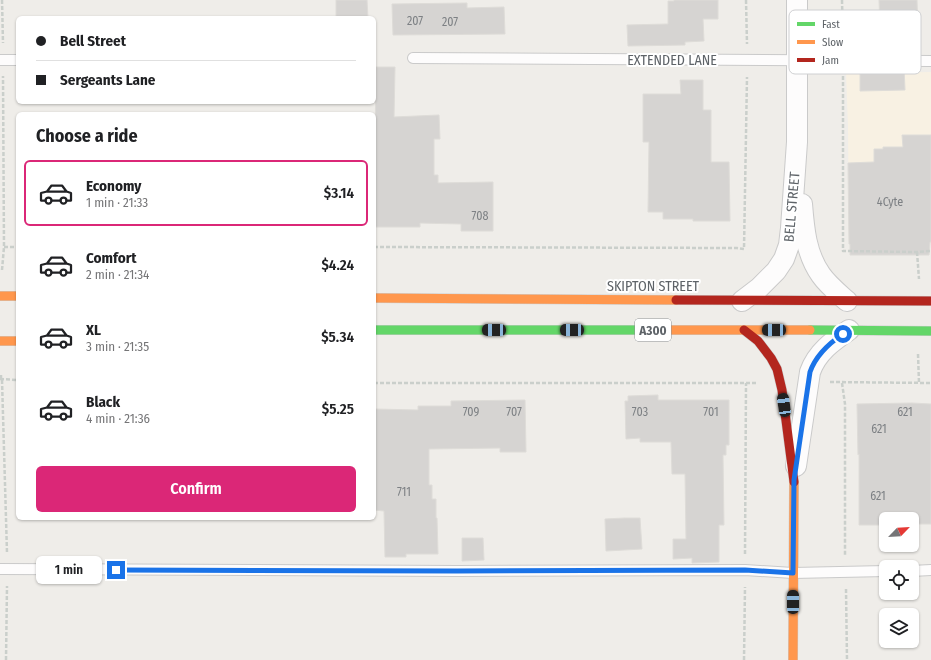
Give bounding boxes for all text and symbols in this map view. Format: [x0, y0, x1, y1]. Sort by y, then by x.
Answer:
legend [789, 10, 921, 74]
house number: 207 [407, 14, 423, 28]
house number: 207 [442, 15, 458, 29]
text: Fast [822, 18, 840, 31]
text: Bell Street [60, 32, 126, 50]
text: Slow [822, 36, 843, 49]
street label: EXTENDED LANE [627, 52, 717, 69]
text: Jam [822, 54, 839, 67]
text: Sergeants Lane [60, 71, 155, 89]
text: Choose a ride [36, 125, 138, 147]
street label: BELL STREET [780, 171, 804, 243]
icon: car [38, 175, 74, 211]
text: Economy [86, 177, 141, 195]
text: $3.14 [324, 184, 354, 202]
text: 1 min · 21:33 [86, 195, 148, 210]
house number: 4Cyte [877, 195, 903, 209]
house number: 708 [472, 209, 488, 223]
icon: car [38, 247, 74, 283]
text: Comfort [86, 249, 137, 267]
text: $4.24 [321, 256, 354, 274]
text: 2 min · 21:34 [86, 267, 149, 282]
street label: SKIPTON STREET [607, 278, 699, 295]
icon: car [38, 319, 74, 355]
road number: A300 [635, 319, 671, 341]
text: XL [86, 321, 101, 339]
car [482, 324, 506, 336]
car [560, 324, 584, 336]
car [762, 324, 786, 336]
route start [834, 325, 852, 343]
text: $5.34 [321, 328, 354, 346]
text: 3 min · 21:35 [86, 339, 149, 354]
icon: car [38, 391, 74, 427]
car [776, 392, 792, 418]
text: Black [86, 393, 120, 411]
text: $5.25 [322, 400, 354, 418]
house number: 709 [463, 405, 480, 419]
house number: 707 [506, 405, 522, 419]
house number: 703 [632, 405, 648, 419]
house number: 701 [703, 405, 719, 419]
house number: 621 [897, 405, 913, 419]
text: 4 min · 21:36 [86, 411, 150, 426]
house number: 621 [871, 422, 887, 436]
button: Confirm [36, 466, 356, 512]
house number: 711 [397, 485, 411, 499]
house number: 621 [870, 489, 886, 503]
north arrow [879, 512, 919, 552]
map controls [879, 512, 919, 648]
callout: 1 min [36, 556, 102, 584]
button: locate [879, 560, 919, 600]
route end [107, 561, 125, 579]
text: 1 min [55, 562, 83, 577]
car [787, 590, 799, 614]
button: layers [879, 608, 919, 648]

